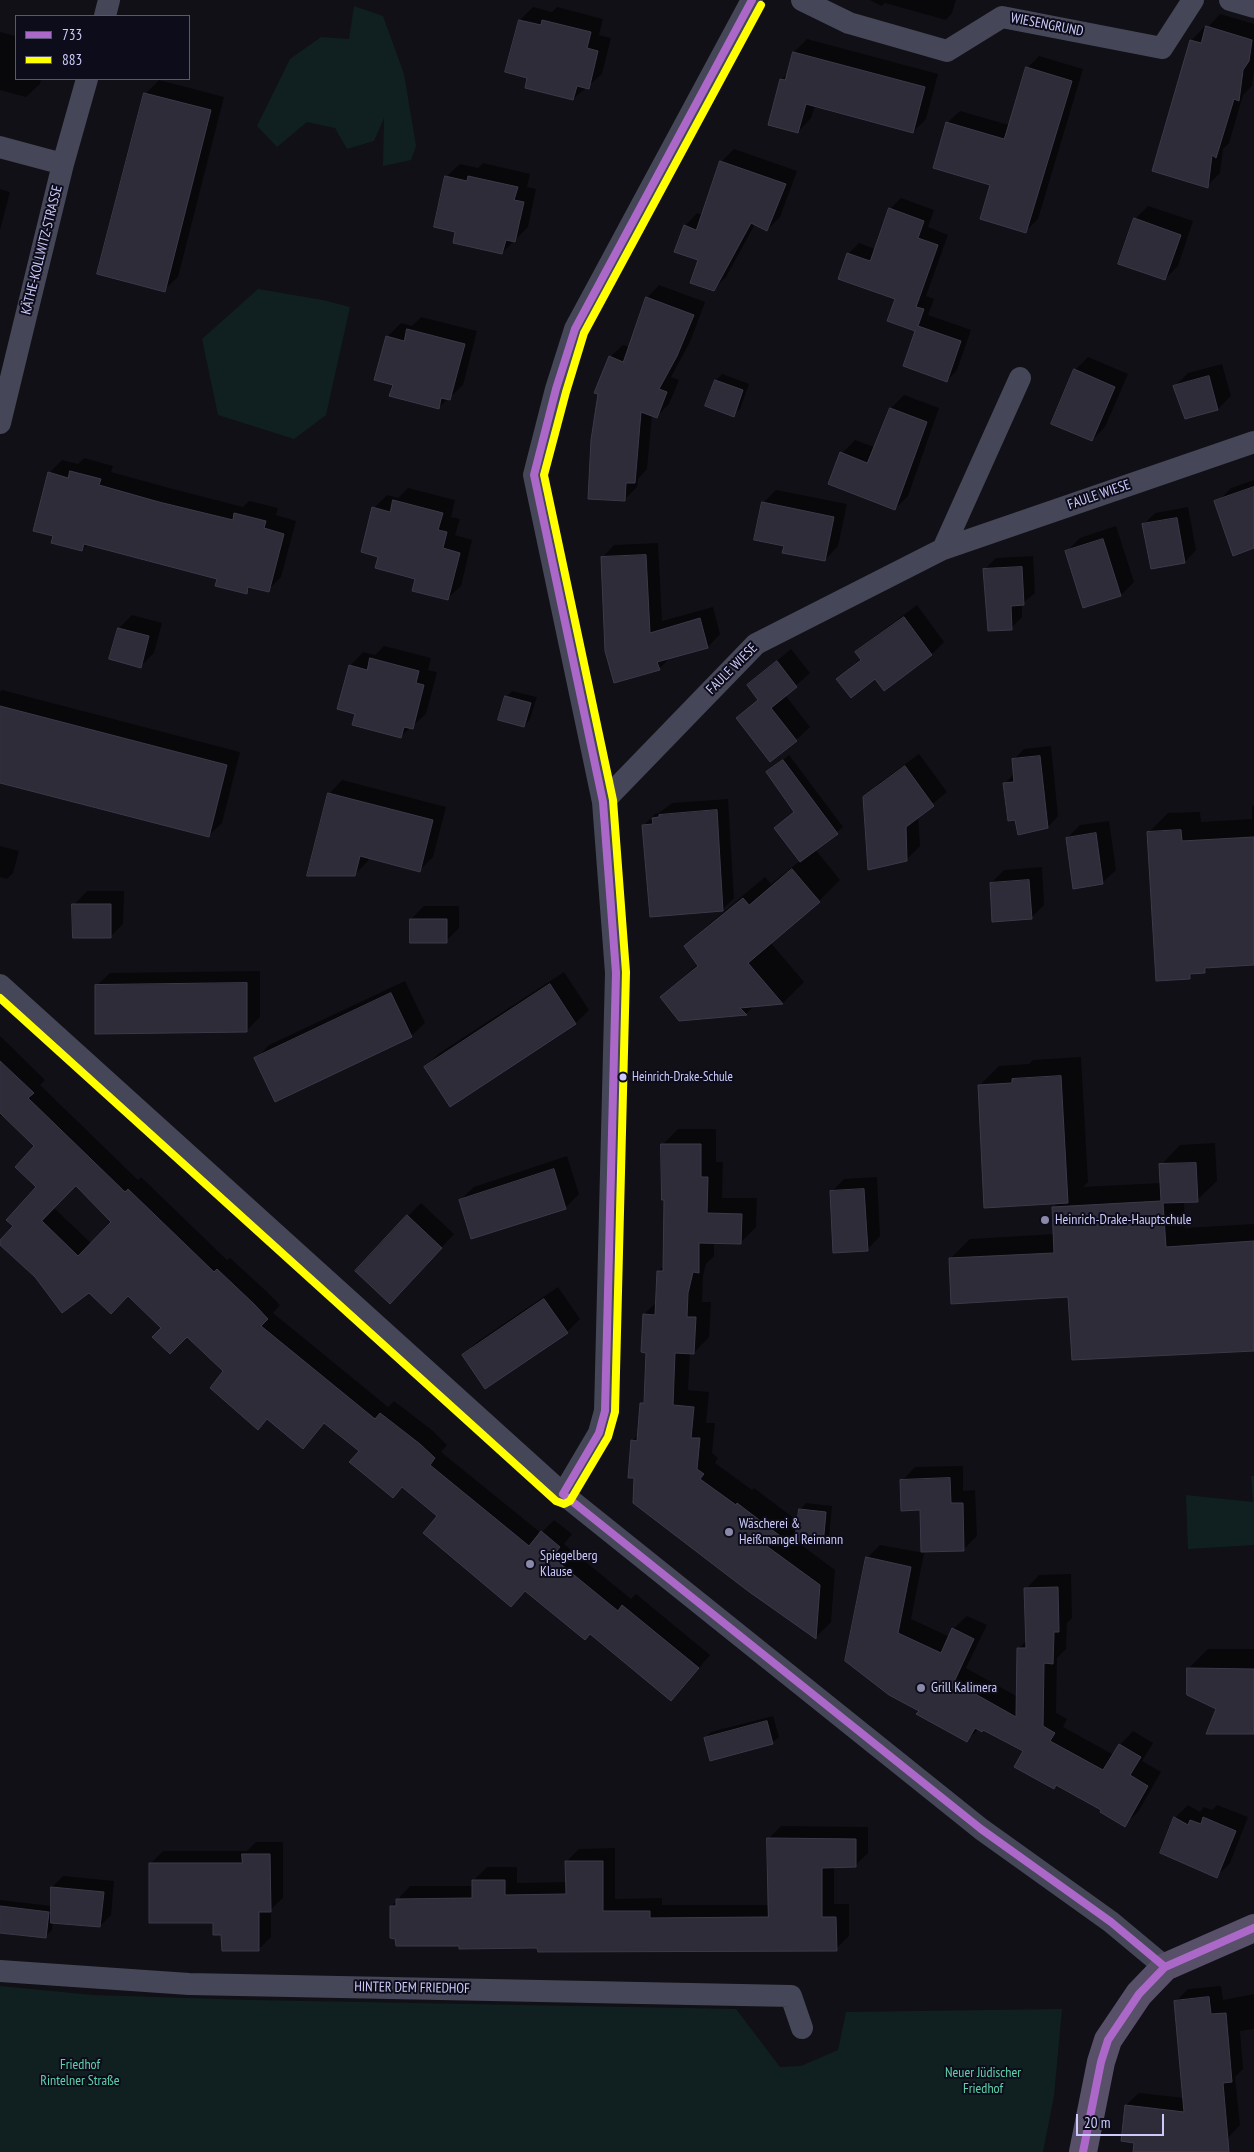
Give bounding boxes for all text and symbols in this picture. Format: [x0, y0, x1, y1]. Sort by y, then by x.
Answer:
street label: WIESENGRUND [1009, 10, 1085, 40]
legend [15, 15, 190, 80]
text: 733 [62, 25, 82, 44]
text: 883 [62, 50, 82, 69]
street label: KÄTHE-KOLLWITZ-STRASSE [18, 184, 66, 316]
street label: FAULE WIESE [1065, 476, 1133, 514]
street label: FAULE WIESE [703, 640, 761, 698]
place label: Heinrich-Drake-Schule [632, 1069, 733, 1085]
marker: Heinrich-Drake-Schule [618, 1072, 628, 1082]
place label: Heinrich-Drake-Hauptschule [1055, 1212, 1192, 1228]
marker: Heinrich-Drake-Hauptschule [1039, 1214, 1051, 1226]
place label: Wäscherei & Heißmangel Reimann [739, 1516, 843, 1548]
marker: Wäscherei & Heißmangel Reimann [723, 1526, 735, 1538]
place label: Spiegelberg Klause [540, 1548, 598, 1580]
marker: Spiegelberg Klause [524, 1558, 536, 1570]
place label: Grill Kalimera [931, 1680, 997, 1696]
marker: Grill Kalimera [915, 1682, 927, 1694]
street label: HINTER DEM FRIEDHOF [354, 1979, 470, 1997]
park label: Friedhof Rintelner Straße [40, 2057, 120, 2090]
park label: Neuer Jüdischer Friedhof [945, 2065, 1021, 2098]
scale bar [1079, 2104, 1166, 2136]
text: 20 m [1084, 2113, 1110, 2132]

